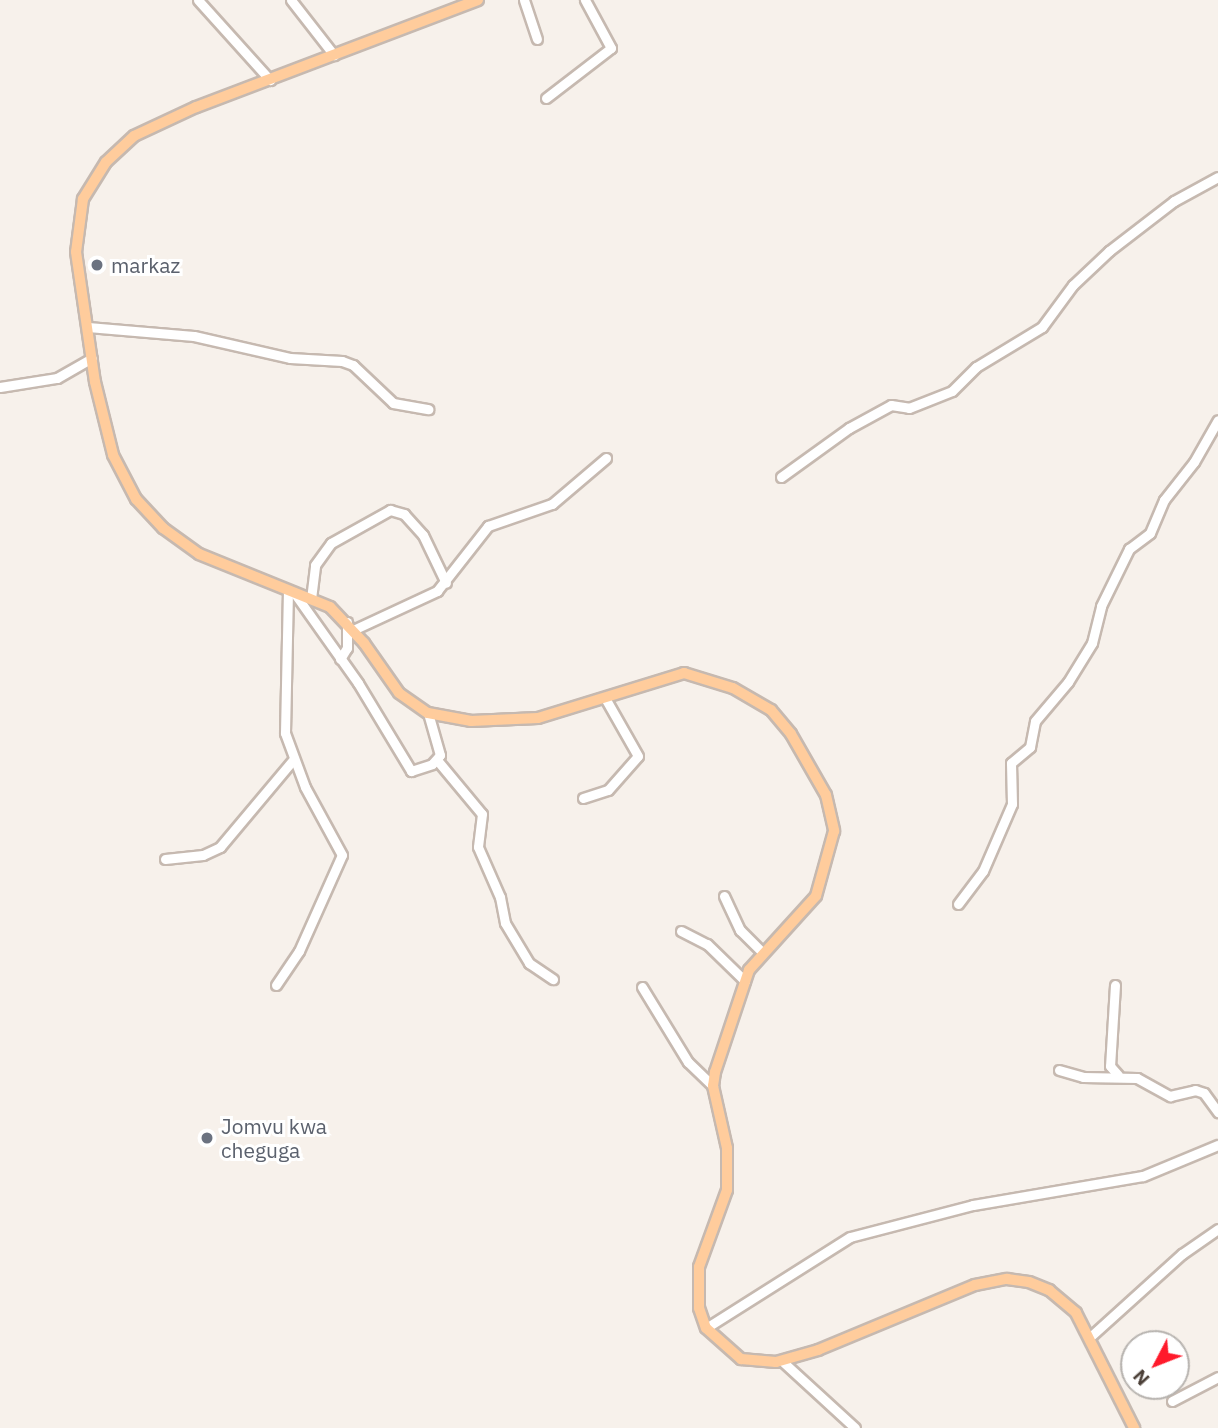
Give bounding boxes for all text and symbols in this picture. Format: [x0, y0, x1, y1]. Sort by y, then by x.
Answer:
place label: markaz [111, 252, 180, 278]
marker: markaz [89, 257, 105, 273]
place label: Jomvu kwa cheguga [221, 1113, 327, 1163]
marker: Jomvu kwa cheguga [199, 1130, 215, 1146]
north arrow [1120, 1330, 1190, 1400]
text: N [1127, 1365, 1154, 1391]

